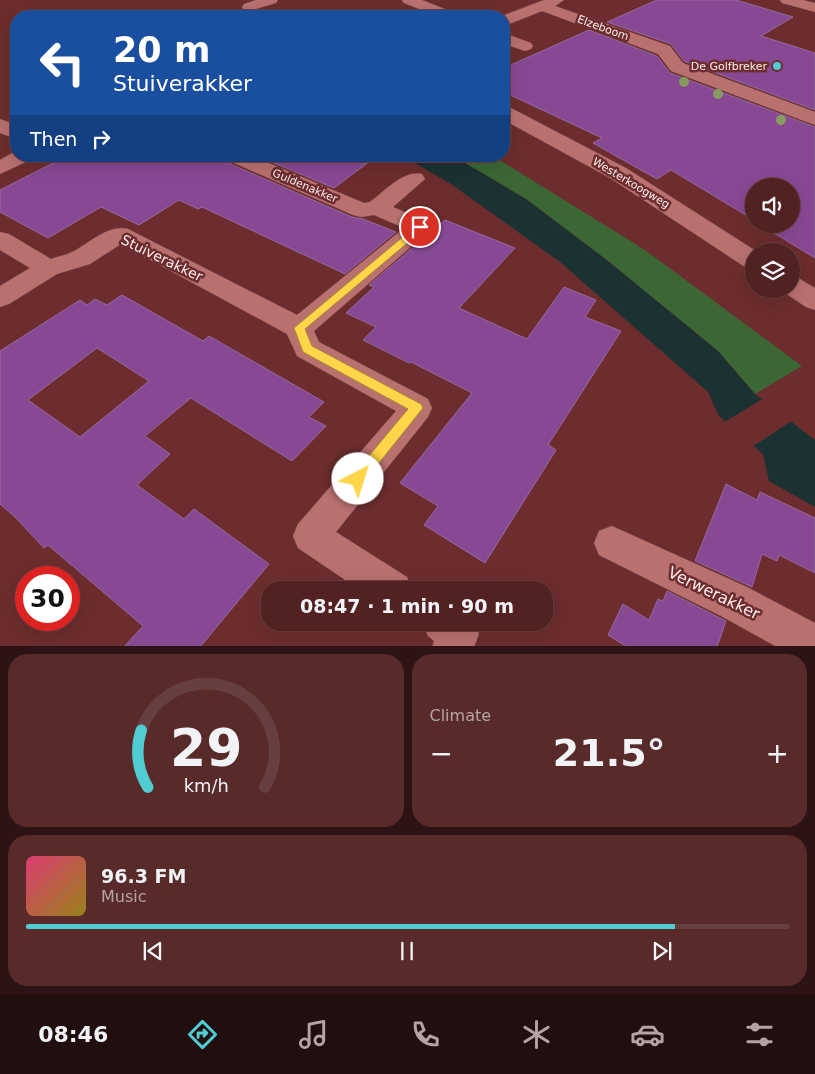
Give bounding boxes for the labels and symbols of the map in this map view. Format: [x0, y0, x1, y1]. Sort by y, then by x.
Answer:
street label: Elzeboom [576, 13, 630, 43]
place label: De Golfbreker [691, 60, 767, 73]
marker: De Golfbreker [771, 60, 783, 72]
street label: Westerkoogweg [590, 155, 672, 211]
street label: Guldenakker [270, 166, 340, 206]
pin [399, 206, 441, 248]
street label: Stuiverakker [119, 231, 205, 285]
position arrow [331, 452, 383, 504]
street label: Verwerakker [665, 563, 763, 624]
speed limit sign: 30 [15, 566, 80, 631]

